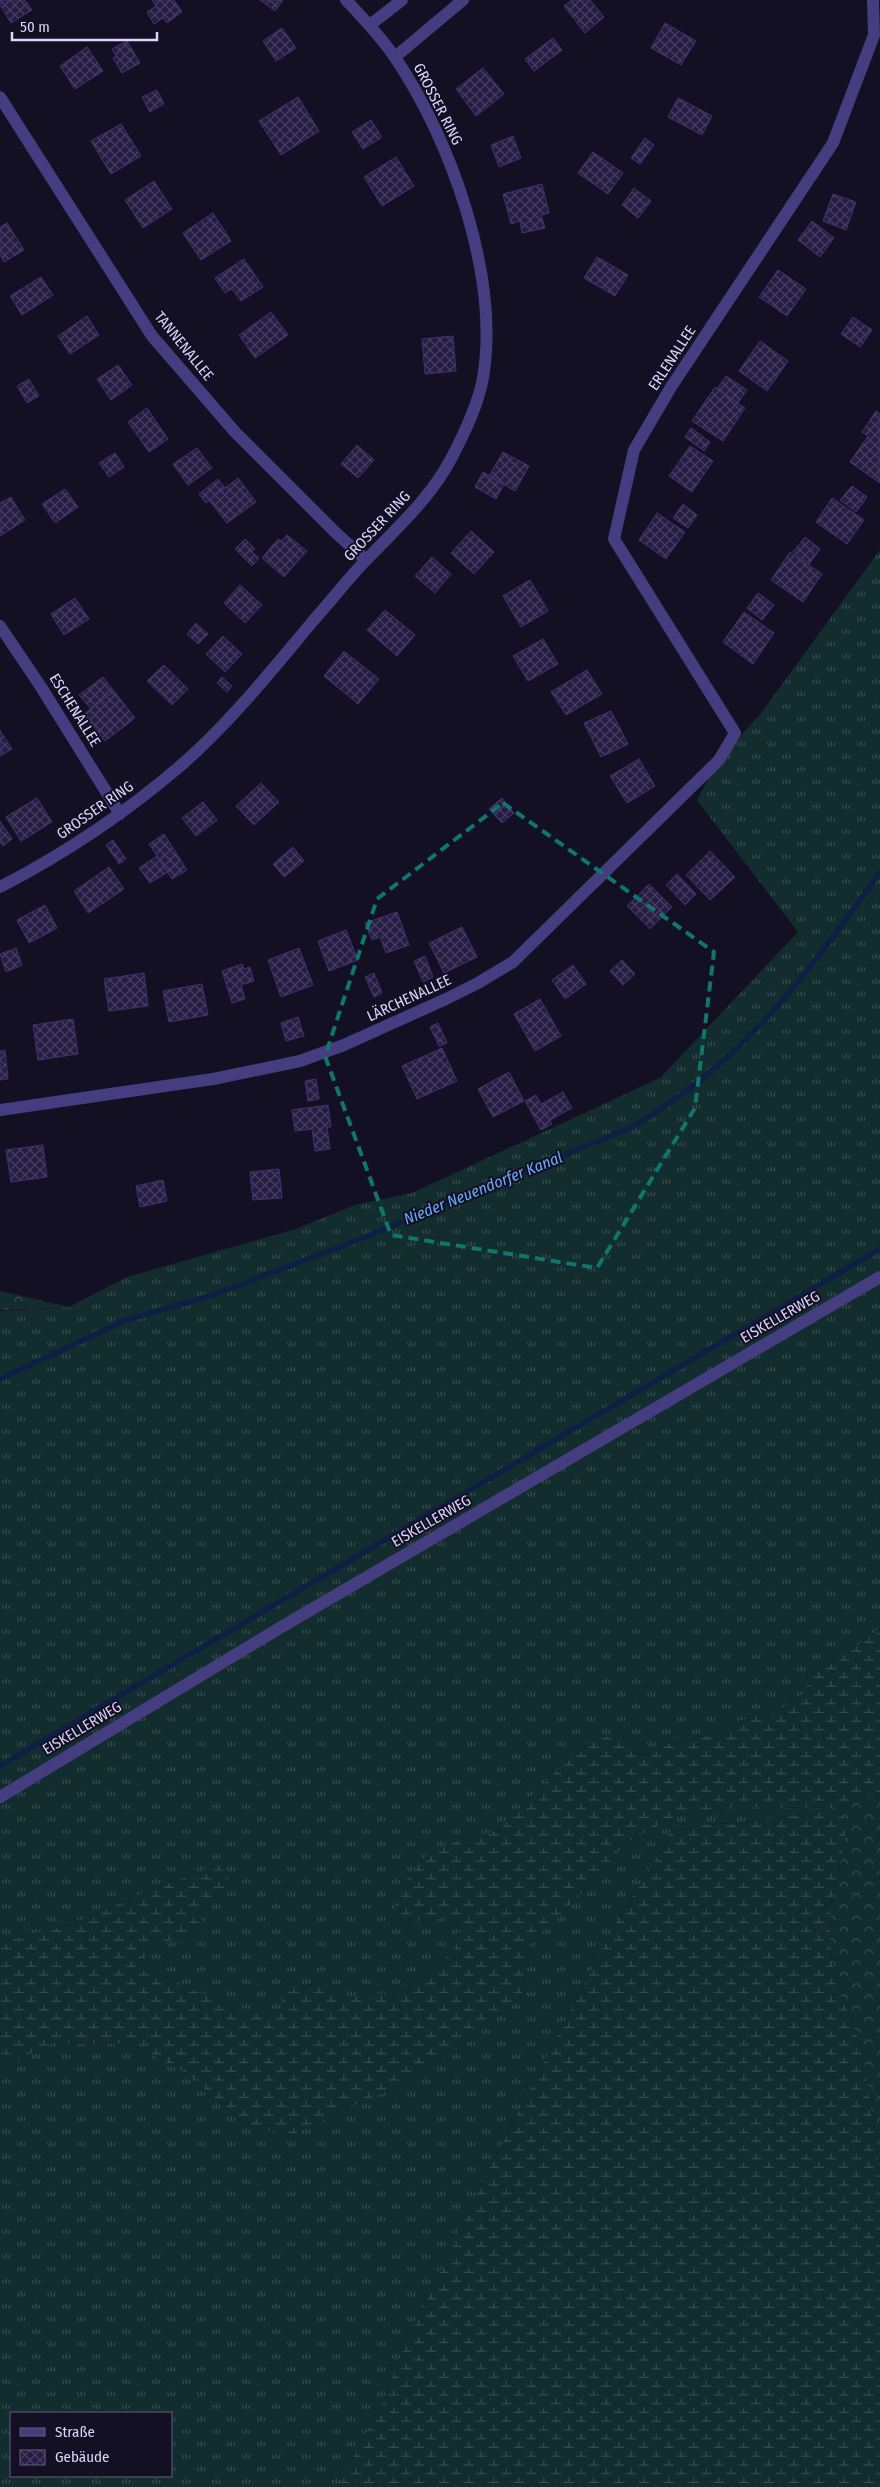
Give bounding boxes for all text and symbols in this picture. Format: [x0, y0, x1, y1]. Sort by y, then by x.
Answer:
scale bar [12, 10, 158, 42]
text: 50 m [20, 18, 50, 36]
street label: GROSSER RING [410, 60, 466, 148]
street label: TANNENALLEE [151, 308, 217, 384]
street label: ERLENALLEE [645, 322, 699, 394]
street label: GROSSER RING [340, 487, 414, 565]
street label: ESCHENALLEE [46, 670, 104, 750]
street label: GROSSER RING [53, 777, 137, 843]
street label: LÄRCHENALLEE [364, 971, 454, 1025]
water label: Nieder Neuendorfer Kanal [401, 1147, 565, 1229]
street label: EISKELLERWEG [737, 1287, 823, 1347]
street label: EISKELLERWEG [388, 1491, 474, 1551]
street label: EISKELLERWEG [39, 1697, 125, 1759]
legend [10, 2412, 172, 2477]
text: Straße [55, 2423, 95, 2441]
text: Gebäude [55, 2448, 110, 2466]

